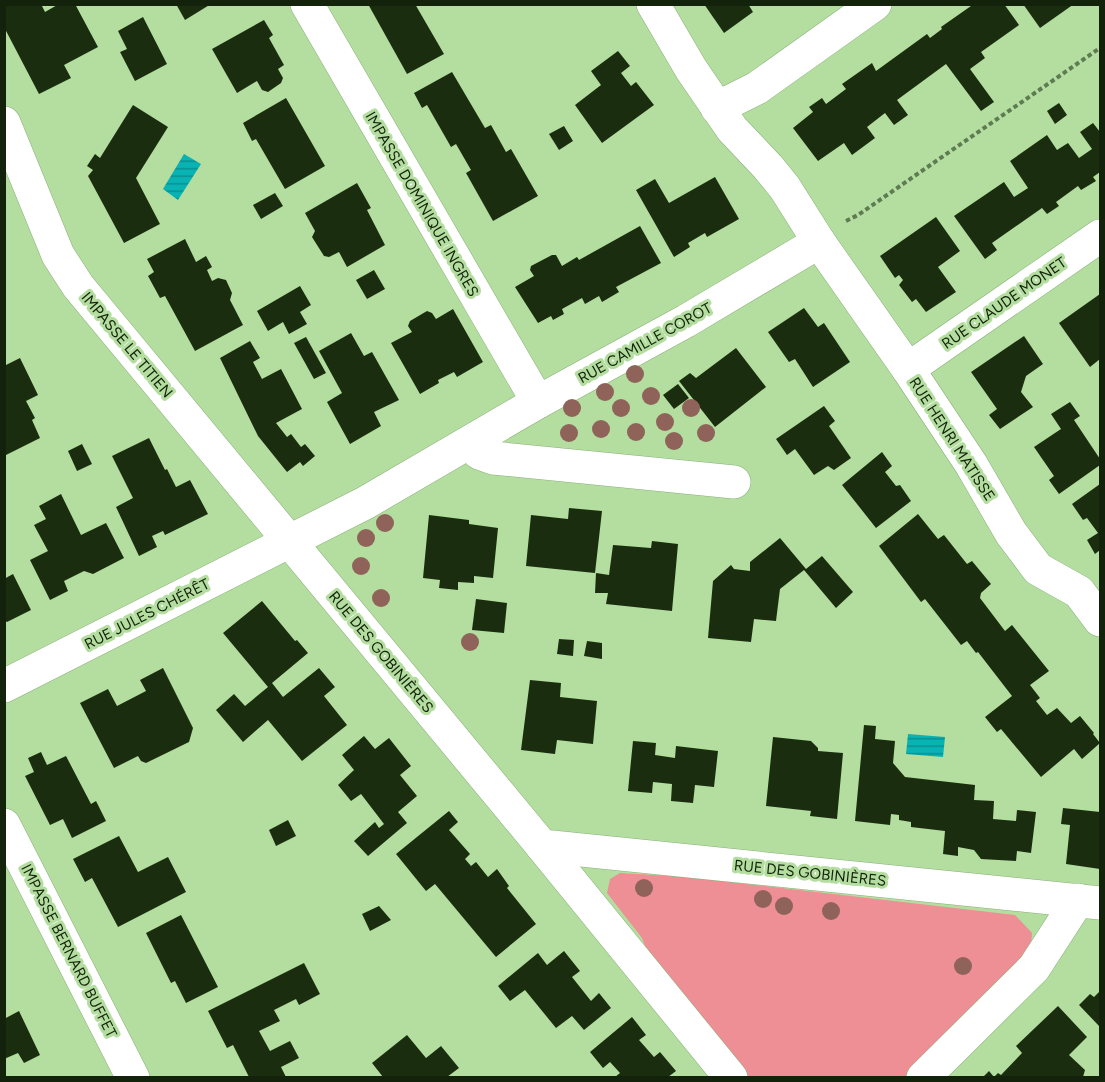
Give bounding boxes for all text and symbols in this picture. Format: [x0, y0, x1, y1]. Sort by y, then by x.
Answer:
street label: IMPASSE DOMINIQUE INGRES [362, 108, 482, 300]
street label: RUE CLAUDE MONET [938, 253, 1070, 353]
street label: IMPASSE LE TITIEN [78, 289, 176, 401]
street label: RUE CAMILLE COROT [575, 298, 716, 387]
street label: RUE HENRI MATISSE [905, 374, 999, 504]
street label: RUE JULES CHÉRÊT [81, 574, 213, 653]
street label: RUE DES GOBINIÈRES [325, 588, 437, 716]
street label: RUE DES GOBINIÈRES [733, 856, 887, 890]
street label: IMPASSE BERNARD BUFFET [17, 861, 121, 1041]

